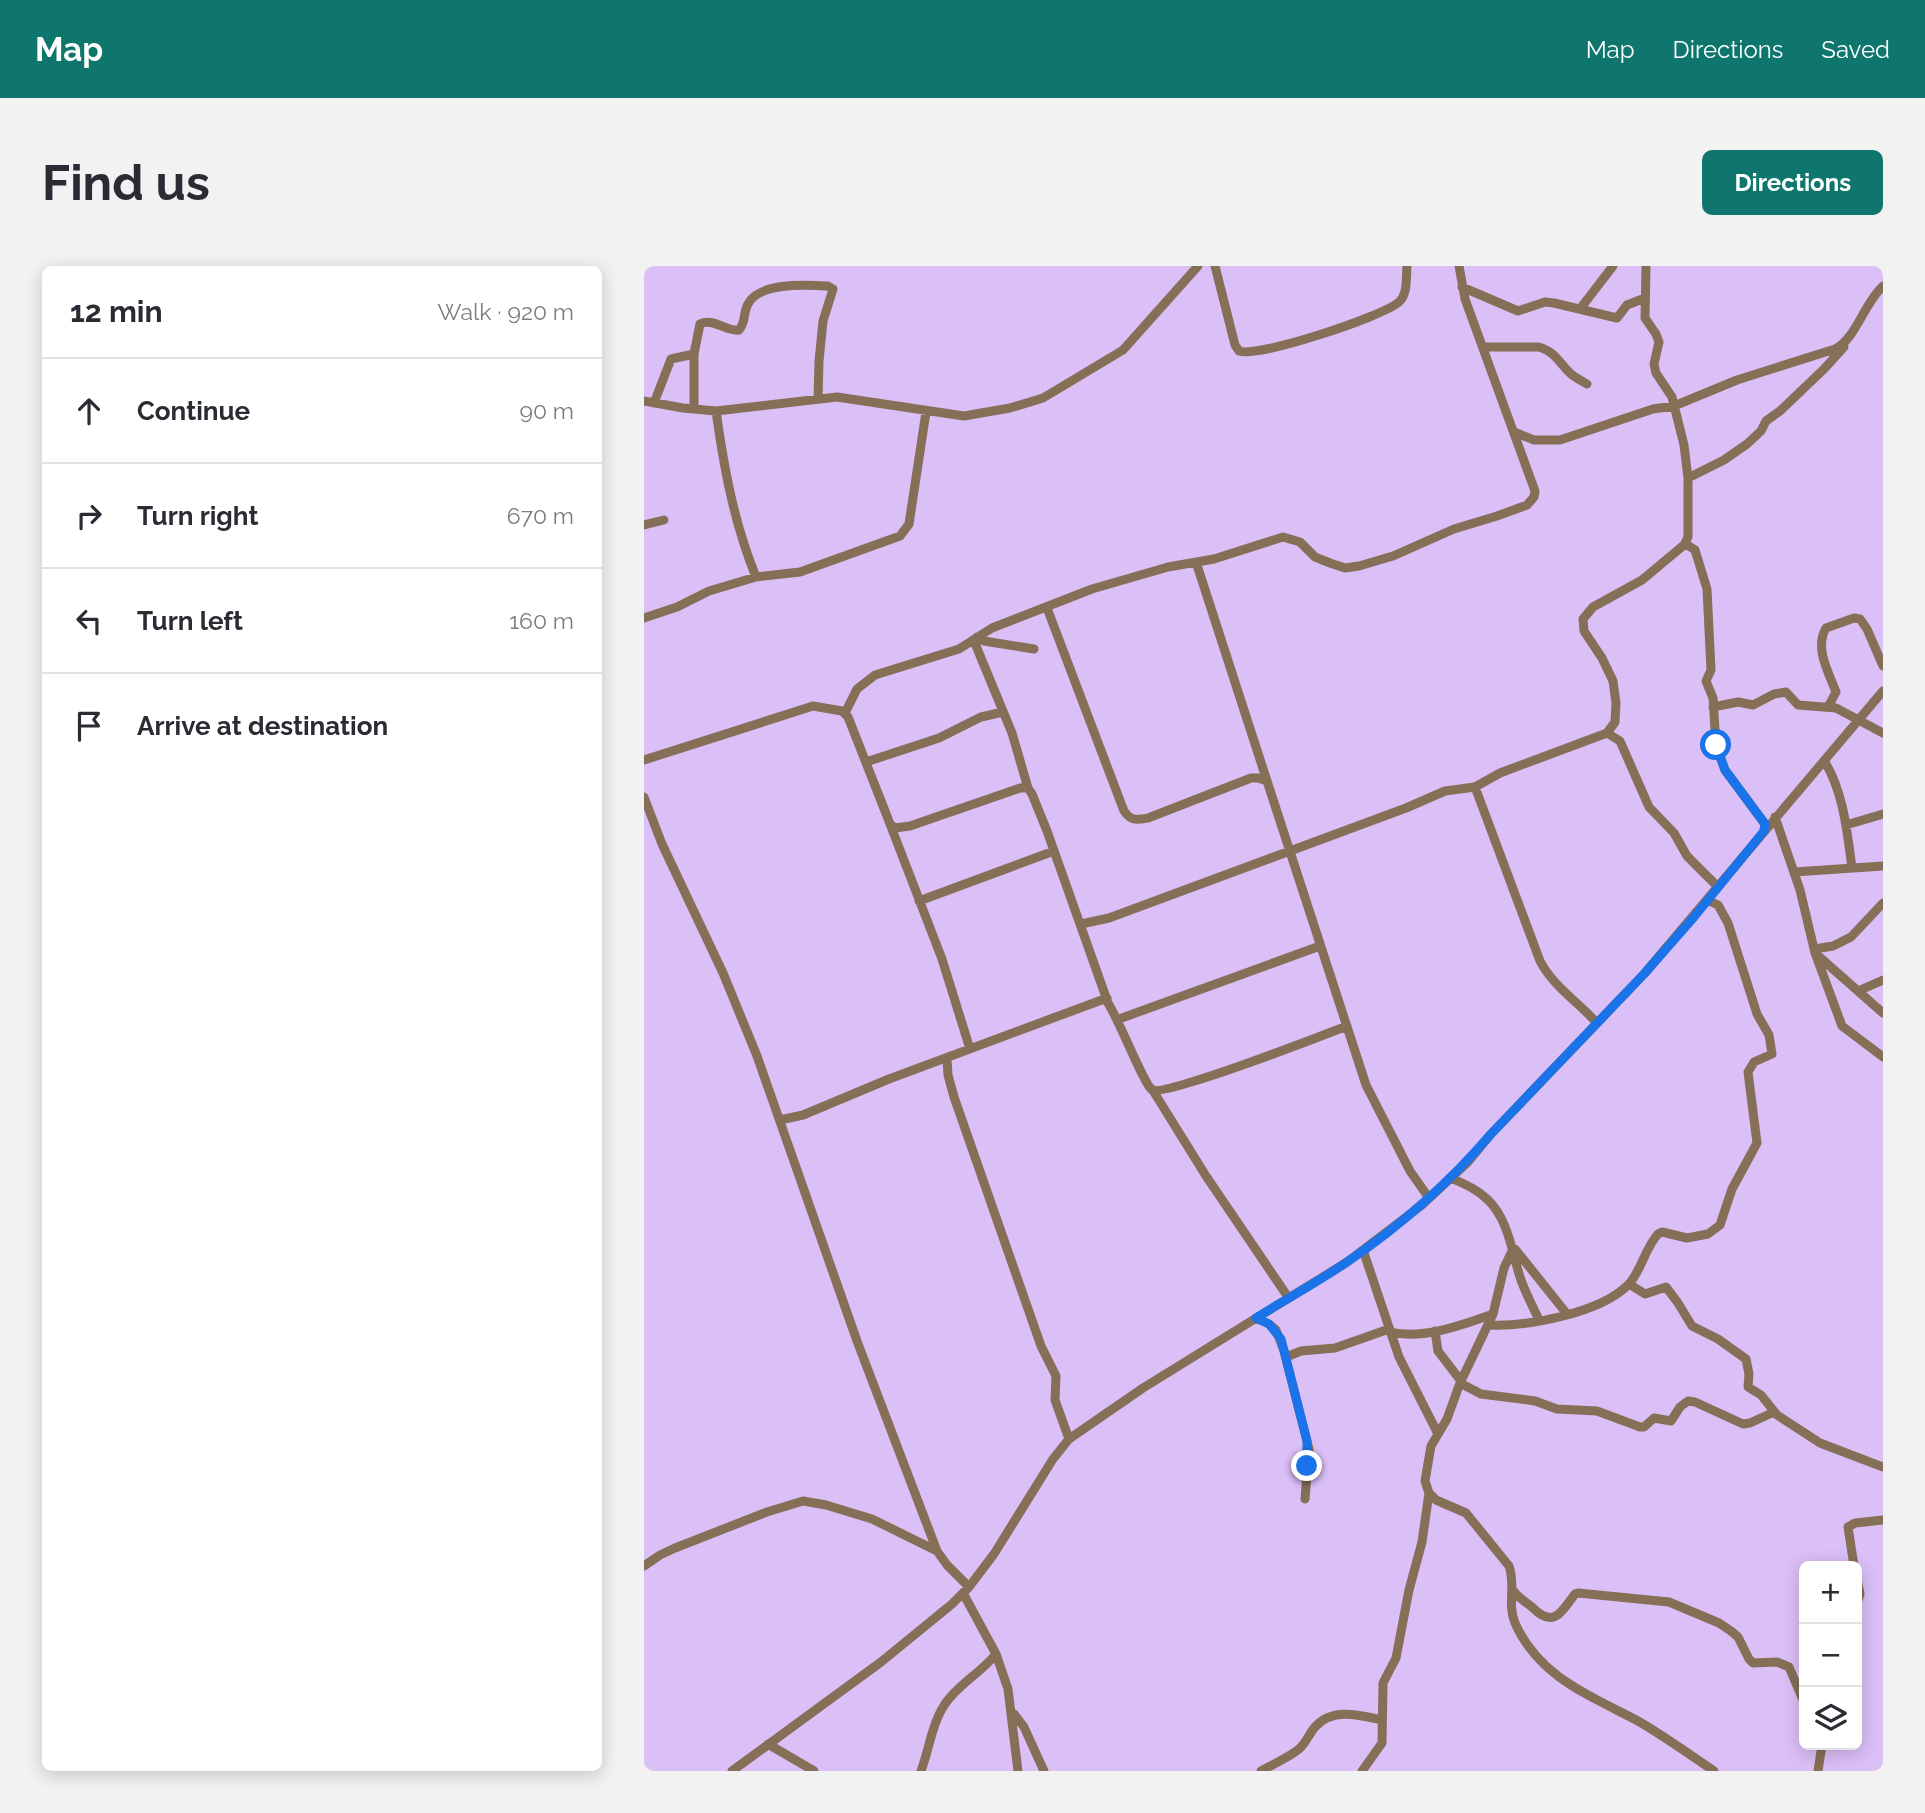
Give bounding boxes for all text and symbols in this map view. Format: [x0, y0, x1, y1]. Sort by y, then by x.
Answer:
text: Map [35, 30, 103, 69]
text: Map [1586, 35, 1635, 64]
text: Directions [1673, 35, 1783, 64]
text: Saved [1821, 35, 1890, 64]
button: Directions [1702, 150, 1883, 215]
text: Find us [42, 154, 210, 211]
text: 12 min [70, 294, 163, 329]
text: Walk · 920 m [438, 298, 574, 325]
icon: ahead [70, 392, 108, 430]
text: Continue [137, 396, 250, 426]
text: 90 m [519, 397, 574, 424]
icon: right [70, 497, 108, 535]
text: Turn right [137, 501, 258, 531]
text: 670 m [507, 502, 574, 529]
icon: left [70, 602, 108, 640]
text: Turn left [137, 606, 243, 636]
text: 160 m [509, 607, 574, 634]
icon: arrive [70, 707, 108, 745]
text: Arrive at destination [137, 711, 388, 741]
route start [1700, 729, 1731, 760]
route end [1291, 1450, 1322, 1481]
map controls [1799, 1561, 1862, 1750]
button: + [1799, 1561, 1862, 1624]
button: − [1799, 1624, 1862, 1687]
button: layers [1799, 1687, 1862, 1750]

